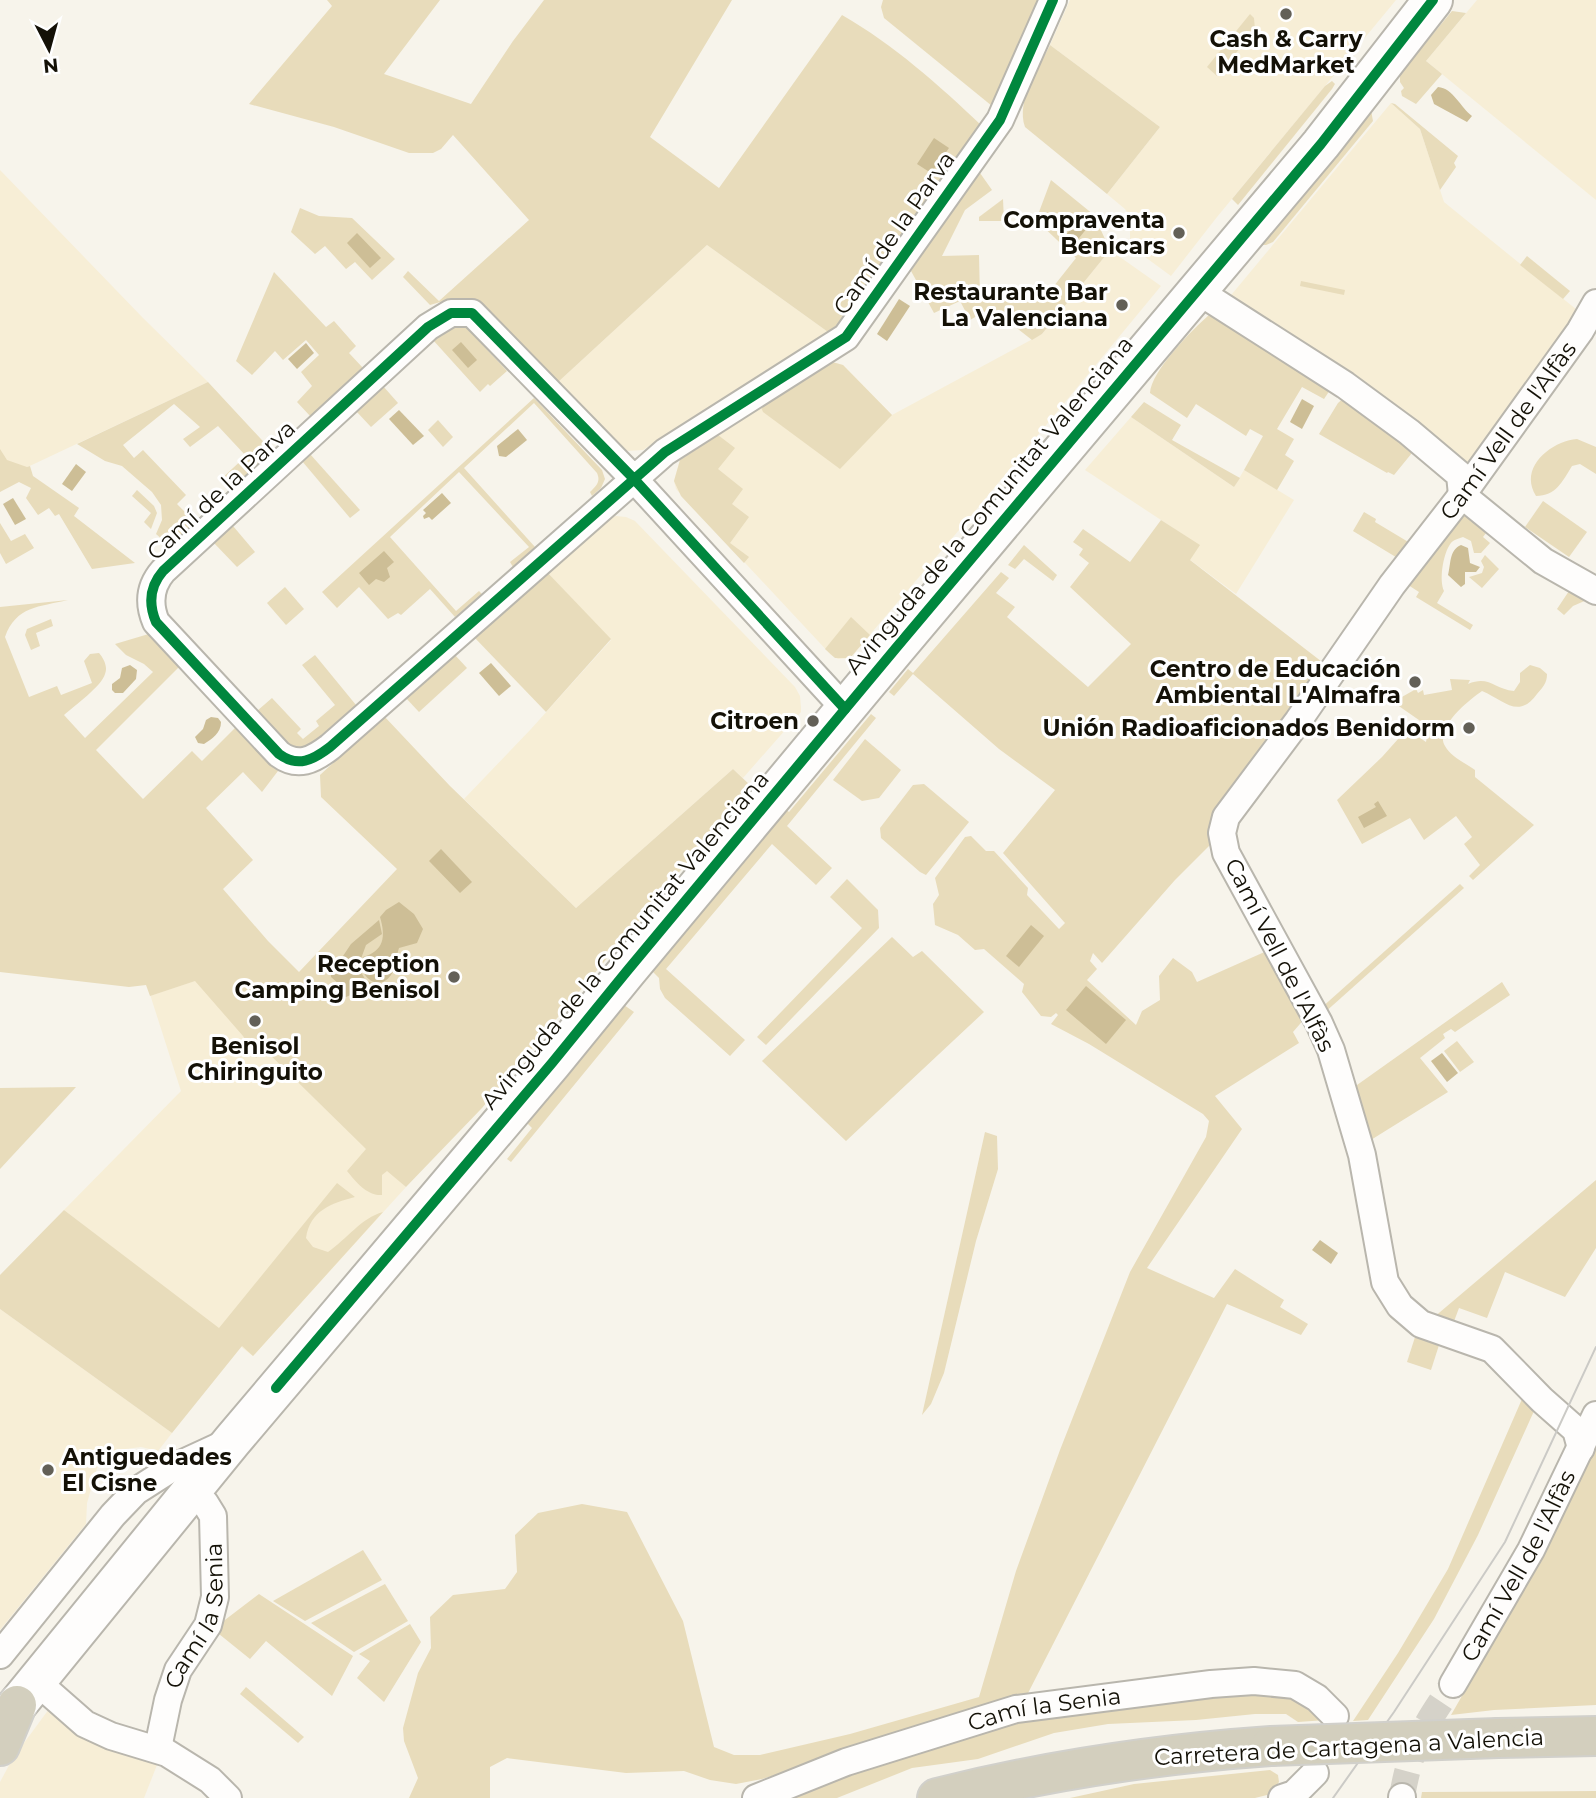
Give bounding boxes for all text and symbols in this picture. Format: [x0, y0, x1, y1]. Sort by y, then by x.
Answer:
marker: Cash & Carry MedMarket [1278, 6, 1294, 22]
north arrow [14, 14, 84, 84]
place label: Cash & Carry MedMarket [1210, 25, 1363, 79]
text: N [42, 53, 60, 78]
street label: Camí de la Parva [827, 146, 961, 320]
place label: Compraventa Benicars [1003, 206, 1165, 260]
marker: Compraventa Benicars [1171, 225, 1187, 241]
place label: Restaurante Bar La Valenciana [913, 278, 1108, 332]
marker: Restaurante Bar La Valenciana [1114, 297, 1130, 313]
street label: Avinguda de la Comunitat Valenciana [839, 330, 1139, 680]
street label: Camí Vell de l'Alfàs [1434, 336, 1582, 525]
street label: Camí de la Parva [141, 414, 301, 566]
place label: Centro de Educación Ambiental L'Almafra [1150, 655, 1401, 709]
marker: Centro de Educación Ambiental L'Almafra [1407, 674, 1423, 690]
place label: Citroen [710, 707, 799, 735]
marker: Citroen [805, 713, 821, 729]
place label: Unión Radioaficionados Benidorm [1043, 714, 1455, 742]
marker: Unión Radioaficionados Benidorm [1461, 720, 1477, 736]
street label: Avinguda de la Comunitat Valenciana [475, 765, 775, 1115]
street label: Camí Vell de l'Alfàs [1219, 853, 1341, 1057]
place label: Reception Camping Benisol [235, 950, 440, 1004]
marker: Reception Camping Benisol [446, 969, 462, 985]
marker: Benisol Chiringuito [247, 1013, 263, 1029]
place label: Benisol Chiringuito [187, 1032, 323, 1086]
place label: Antiguedades El Cisne [61, 1443, 232, 1497]
marker: Antiguedades El Cisne [40, 1462, 56, 1478]
street label: Camí Vell de l'Alfàs [1455, 1466, 1581, 1667]
street label: Camí la Senia [159, 1543, 230, 1692]
street label: Camí la Senia [964, 1682, 1123, 1737]
street label: Carretera de Cartagena a Valencia [1153, 1723, 1545, 1771]

